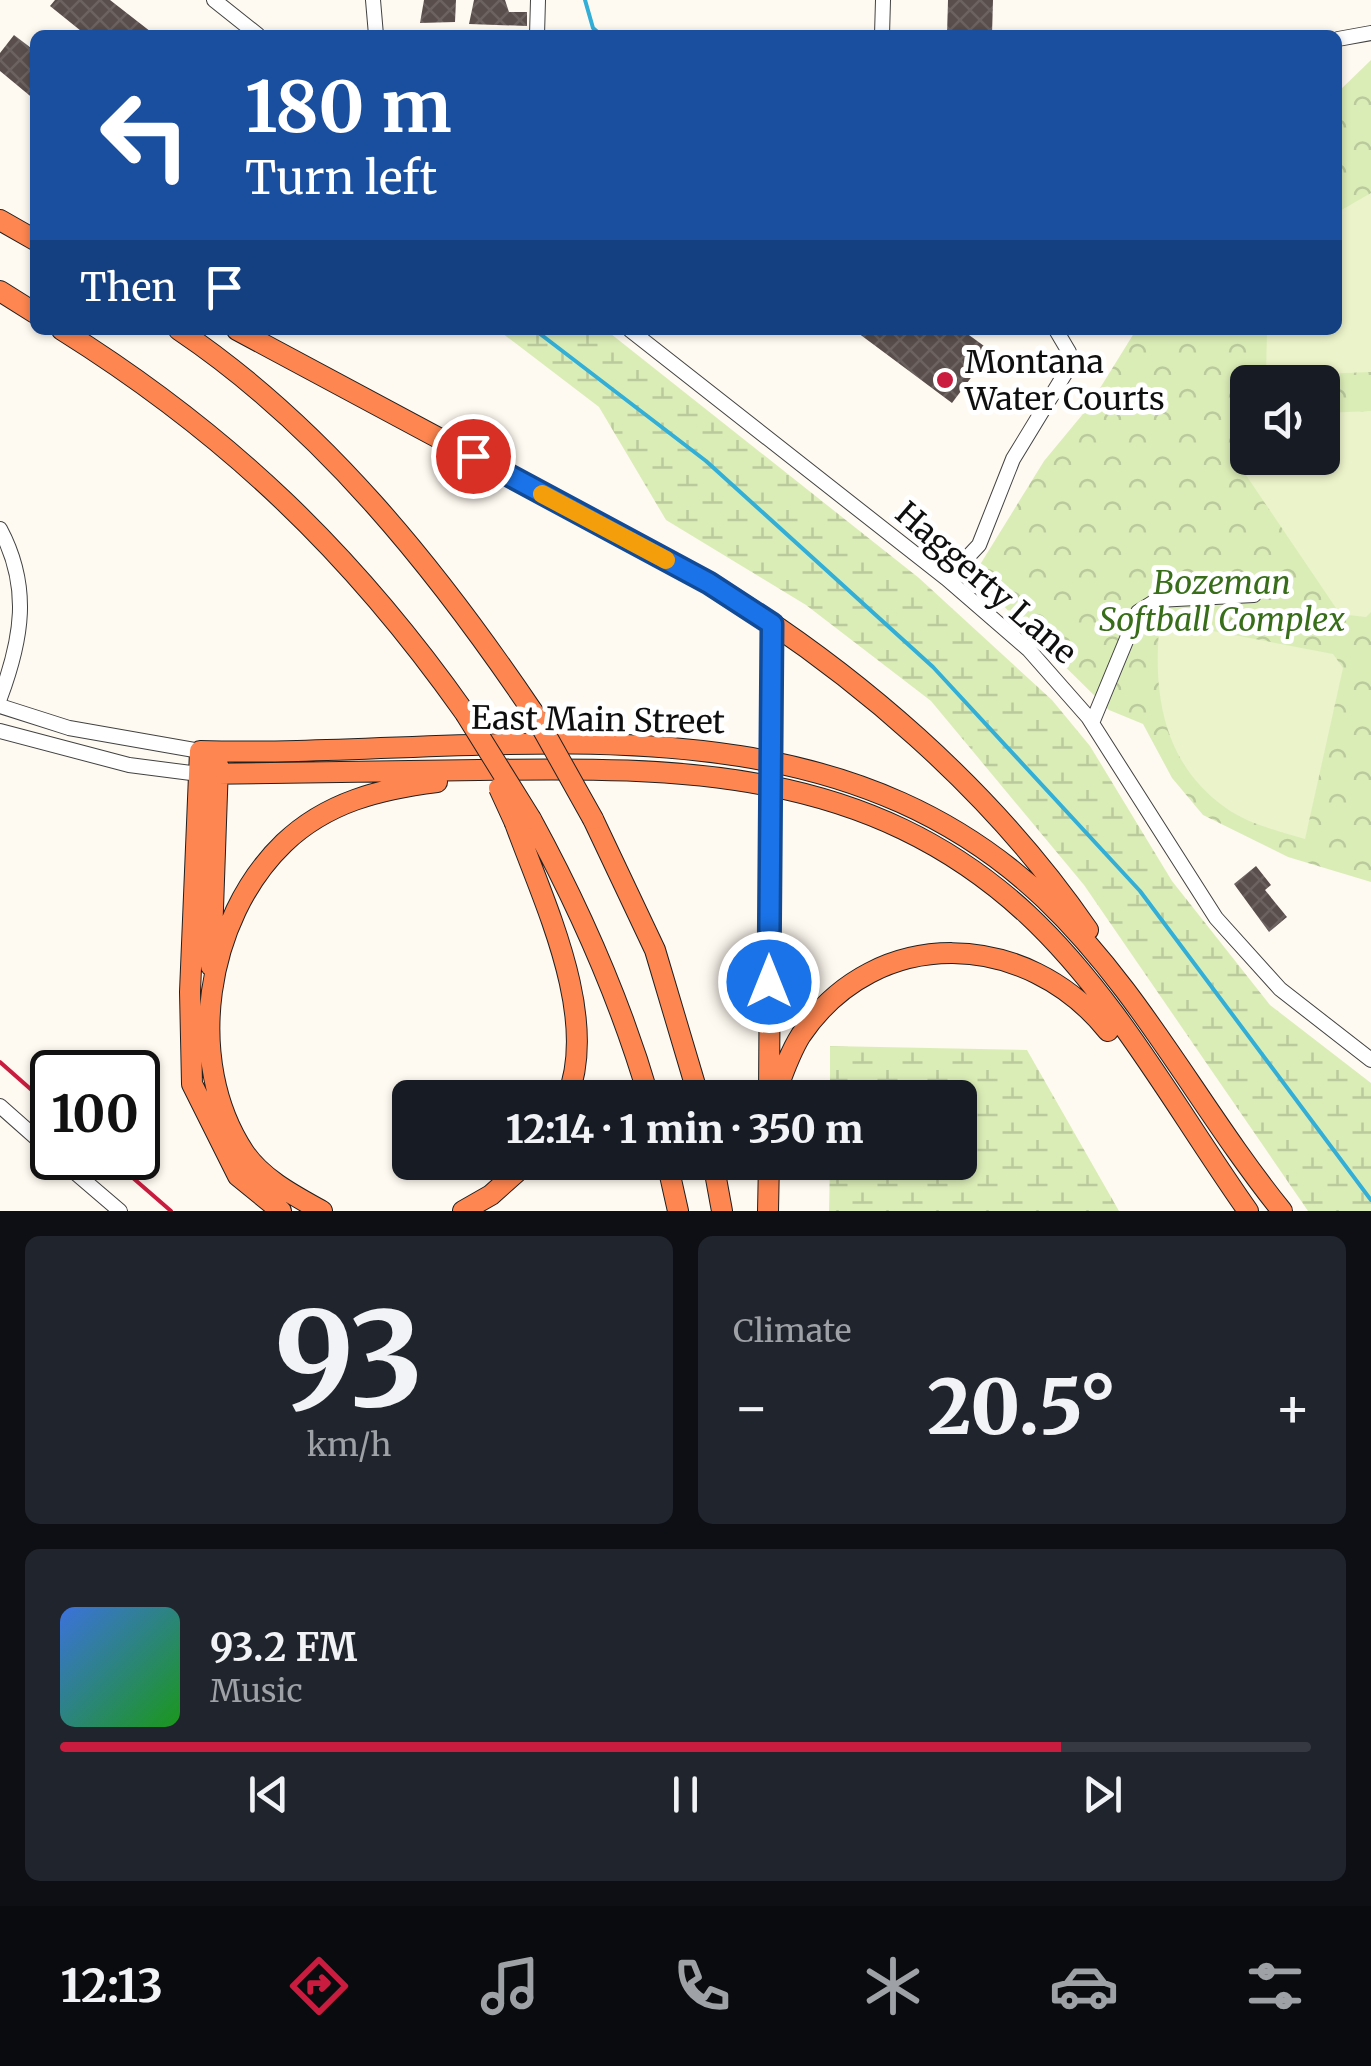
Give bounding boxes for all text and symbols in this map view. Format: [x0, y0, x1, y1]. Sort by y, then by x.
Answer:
text: 180 m [245, 63, 452, 151]
icon: left [80, 70, 210, 200]
text: Turn left [245, 150, 437, 206]
icon: arrive [197, 260, 252, 315]
text: Then [80, 264, 177, 311]
place label: Montana Water Courts [964, 342, 1165, 419]
map controls [1230, 365, 1340, 475]
button: sound [1230, 365, 1340, 475]
marker: Montana Water Courts [934, 369, 956, 391]
pin [431, 414, 516, 499]
icon: arrive [446, 429, 501, 484]
street label: Haggerty Lane [887, 493, 1085, 673]
park label: Bozeman Softball Complex [1099, 563, 1345, 640]
street label: East Main Street [471, 698, 726, 742]
position arrow [717, 930, 821, 1034]
speed limit sign: 100 [30, 1050, 160, 1180]
text: 12:14 · 1 min · 350 m [506, 1106, 863, 1153]
text: 93 [274, 1278, 424, 1441]
text: Climate [733, 1311, 851, 1351]
text: 20.5° [927, 1360, 1117, 1454]
text: − [733, 1373, 770, 1442]
text: + [1274, 1373, 1311, 1442]
text: km/h [307, 1425, 391, 1465]
text: 93.2 FM [210, 1624, 357, 1671]
text: Music [210, 1671, 303, 1711]
icon: previous [241, 1767, 296, 1822]
icon: pause [658, 1767, 713, 1822]
icon: next [1075, 1767, 1130, 1822]
icon: directions [284, 1951, 354, 2021]
icon: music [475, 1951, 545, 2021]
icon: phone [667, 1951, 737, 2021]
icon: climate [858, 1951, 928, 2021]
icon: car [1049, 1951, 1119, 2021]
icon: filters [1240, 1951, 1310, 2021]
text: 12:13 [61, 1958, 163, 2014]

